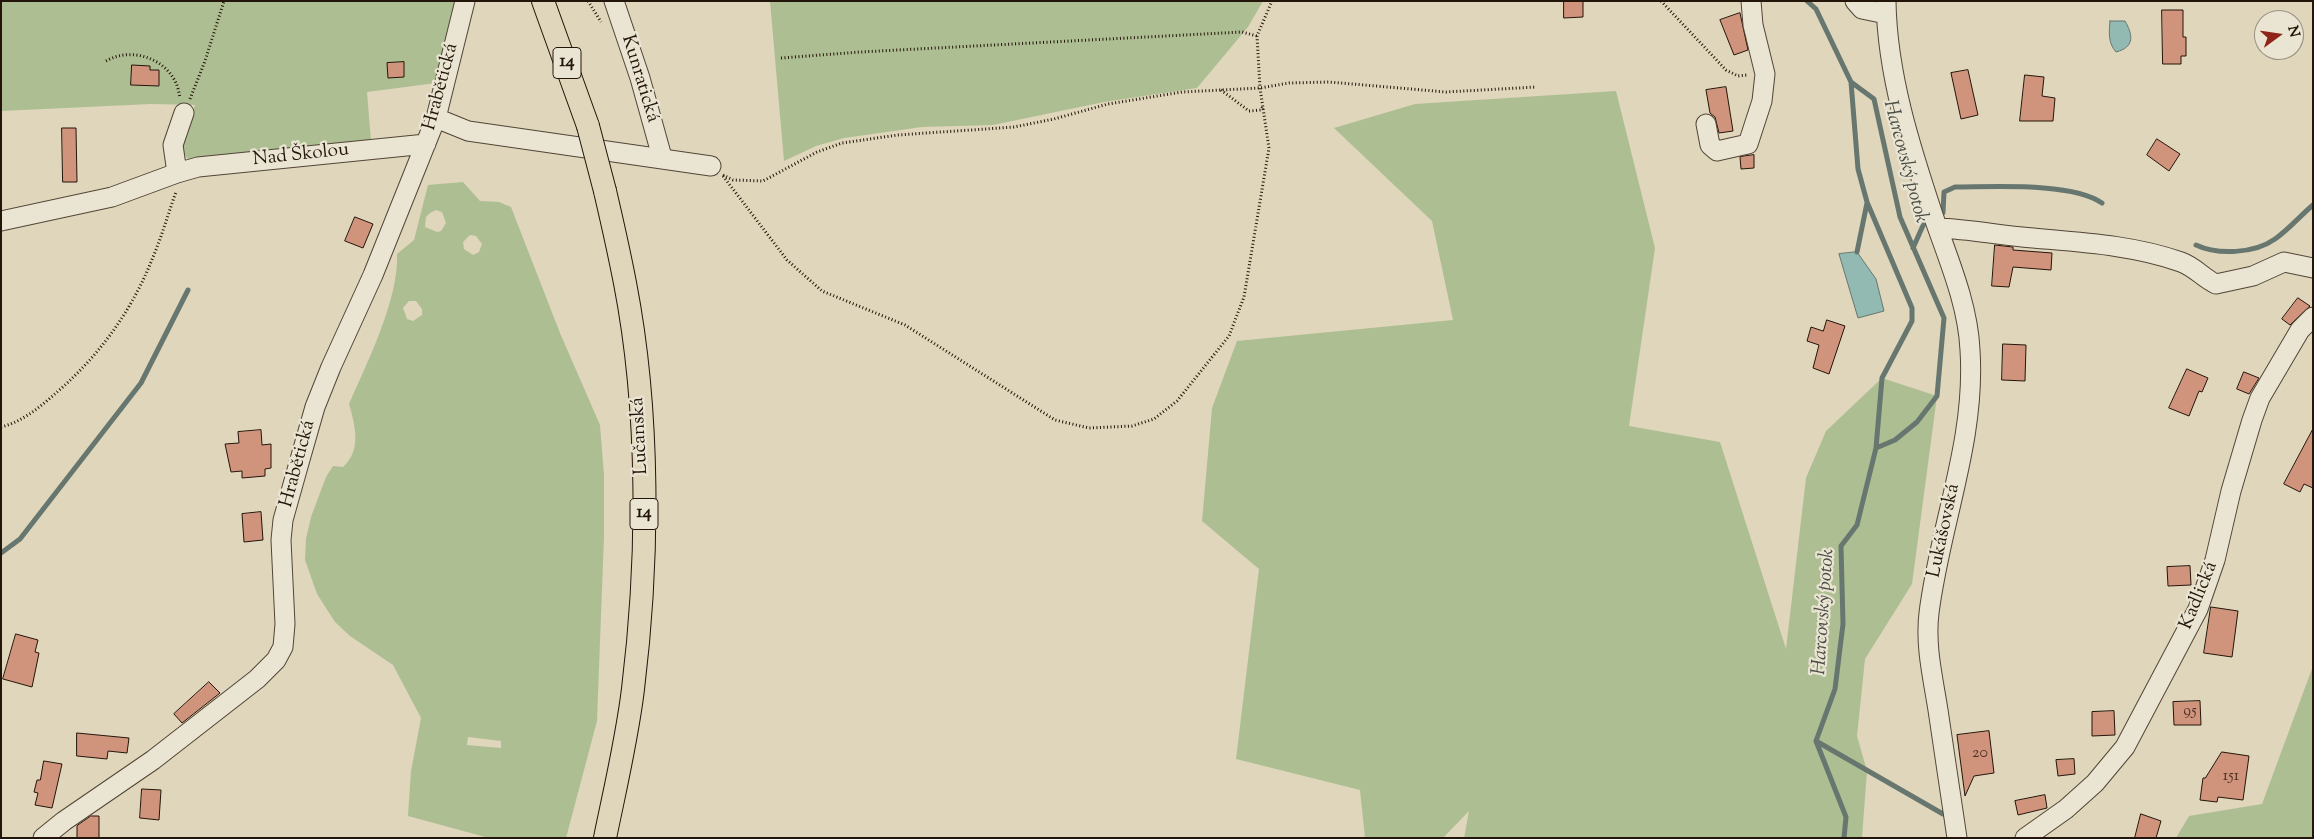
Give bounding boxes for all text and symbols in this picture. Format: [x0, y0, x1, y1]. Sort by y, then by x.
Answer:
north arrow [2254, 10, 2304, 60]
text: N [2282, 24, 2304, 39]
street label: Kunratická [615, 33, 663, 125]
street label: Hrabětická [419, 41, 465, 133]
road number: 14 [553, 48, 581, 78]
water label: Harcovský potok [1876, 98, 1932, 226]
street label: Nad Školou [252, 140, 350, 172]
street label: Lučanská [628, 397, 654, 475]
street label: Hrabětická [276, 418, 322, 510]
street label: Lukášovská [1924, 482, 1966, 580]
road number: 14 [630, 498, 658, 530]
water label: Harcovský potok [1809, 548, 1841, 676]
street label: Kadlická [2176, 559, 2224, 633]
house number: 95 [2183, 702, 2197, 722]
house number: 20 [1972, 744, 1988, 764]
house number: 151 [2223, 767, 2239, 787]

